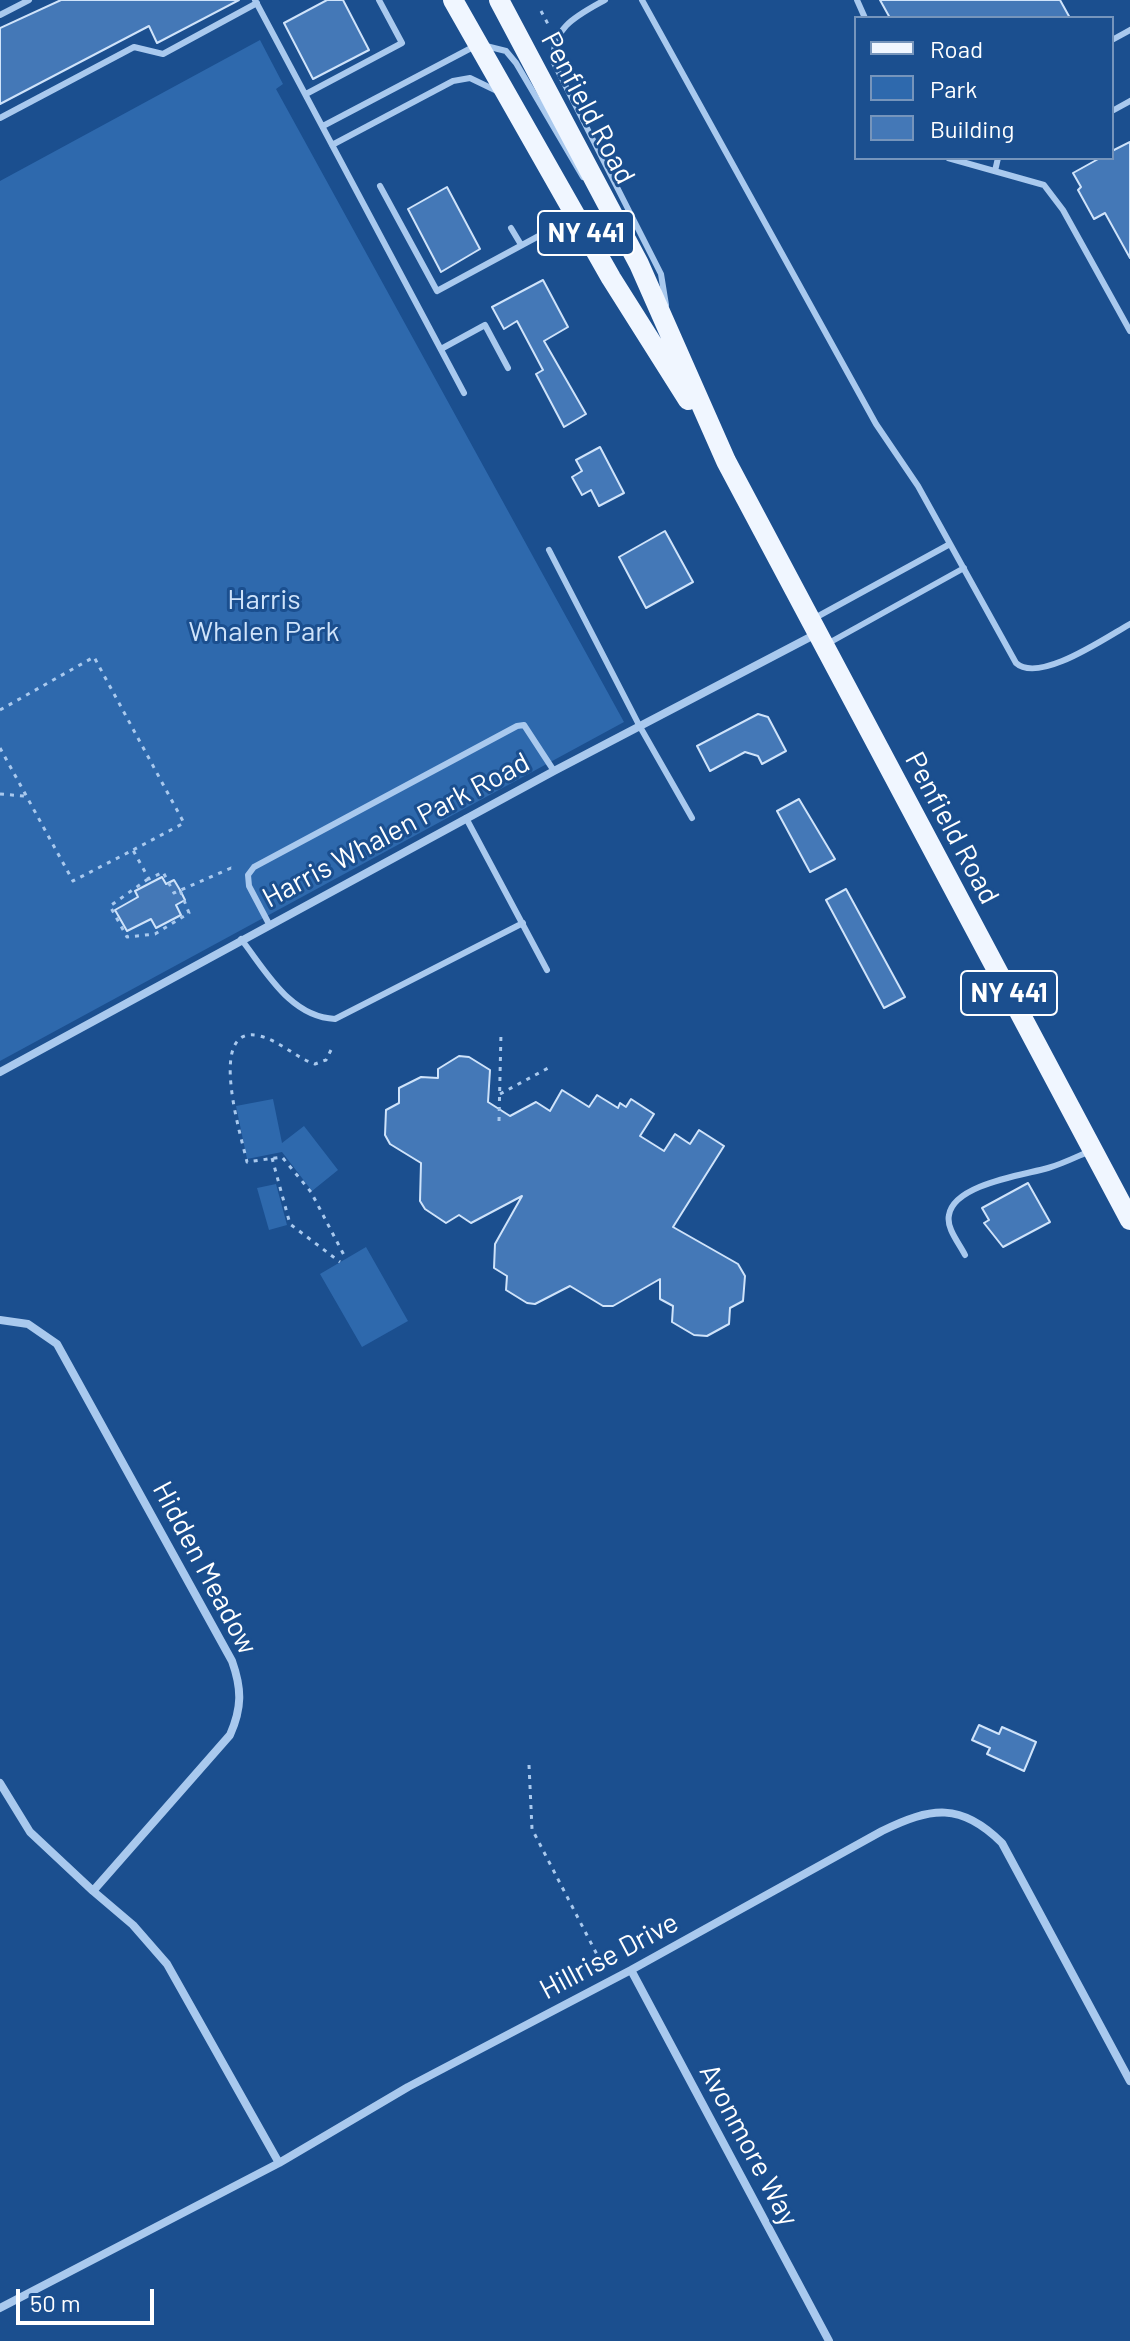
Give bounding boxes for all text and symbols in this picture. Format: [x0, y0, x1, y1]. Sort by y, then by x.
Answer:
legend [854, 16, 1114, 160]
street label: Penfield Road [534, 26, 642, 190]
text: Road [930, 34, 983, 63]
text: Park [930, 74, 977, 103]
text: Building [930, 114, 1014, 143]
road number: NY 441 [538, 211, 634, 255]
park label: Harris Whalen Park [188, 583, 340, 649]
street label: Harris Whalen Park Road [257, 745, 535, 915]
street label: Penfield Road [898, 746, 1006, 910]
road number: NY 441 [961, 971, 1057, 1015]
street label: Hidden Meadow [145, 1476, 265, 1660]
street label: Hillrise Drive [534, 1905, 684, 2007]
street label: Avonmore Way [692, 2058, 806, 2232]
scale bar [20, 2273, 158, 2323]
text: 50 m [30, 2288, 81, 2317]

